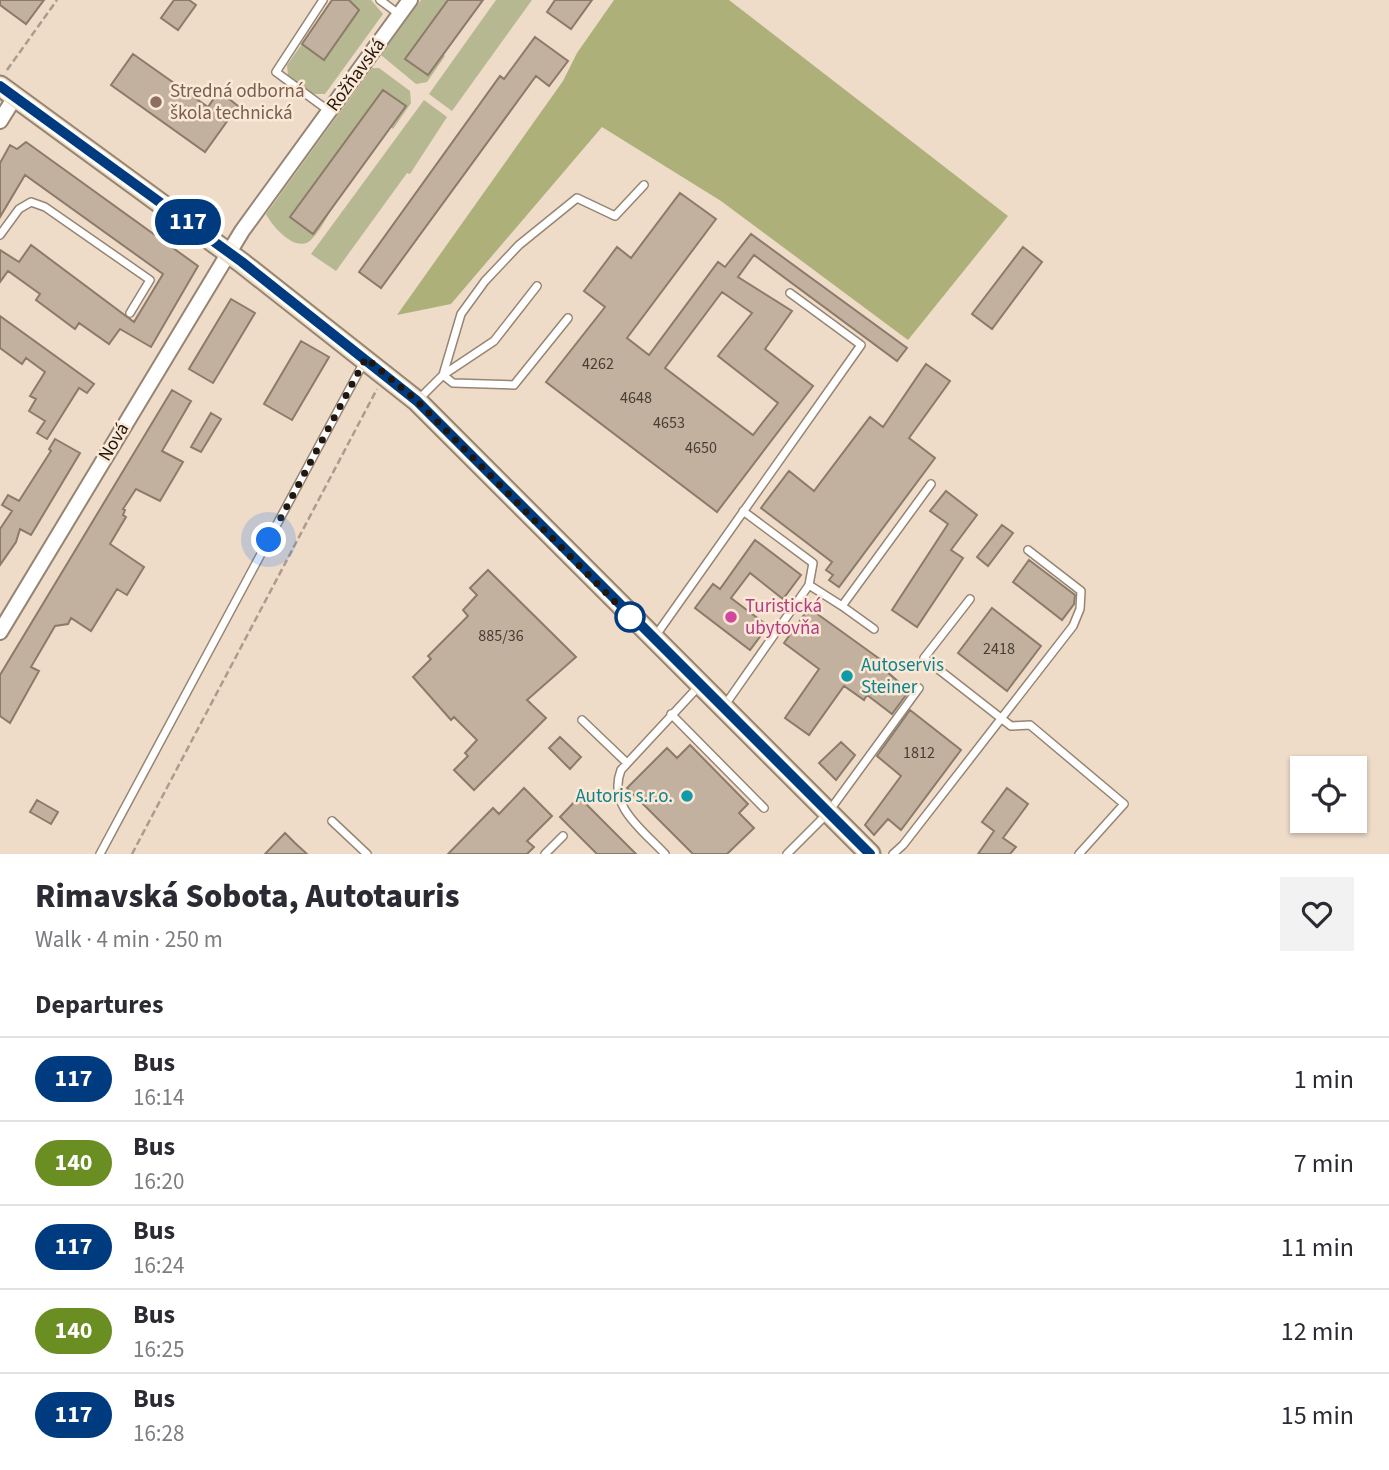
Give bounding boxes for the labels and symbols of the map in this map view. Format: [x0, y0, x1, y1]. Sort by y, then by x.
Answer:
street label: Rožňavská [320, 33, 392, 117]
place label: Stredná odborná škola technická [170, 78, 304, 127]
marker: Stredná odborná škola technická [148, 94, 164, 110]
line badge: 117 [148, 199, 228, 245]
house number: 4262 [582, 353, 614, 375]
house number: 4648 [620, 387, 652, 409]
house number: 4653 [653, 412, 685, 434]
street label: Nová [92, 418, 136, 466]
house number: 4650 [685, 437, 717, 459]
your location [251, 522, 286, 557]
place label: Turistická ubytovňa [745, 593, 822, 642]
unlabelled marker [615, 602, 645, 632]
marker: Turistická ubytovňa [723, 609, 739, 625]
house number: 885/36 [478, 625, 524, 647]
house number: 2418 [983, 638, 1015, 660]
place label: Autoservis Steiner [861, 652, 944, 701]
marker: Autoservis Steiner [839, 668, 855, 684]
house number: 1812 [903, 742, 935, 764]
place label: Autoris s.r.o. [575, 783, 673, 810]
marker: Autoris s.r.o. [679, 788, 695, 804]

